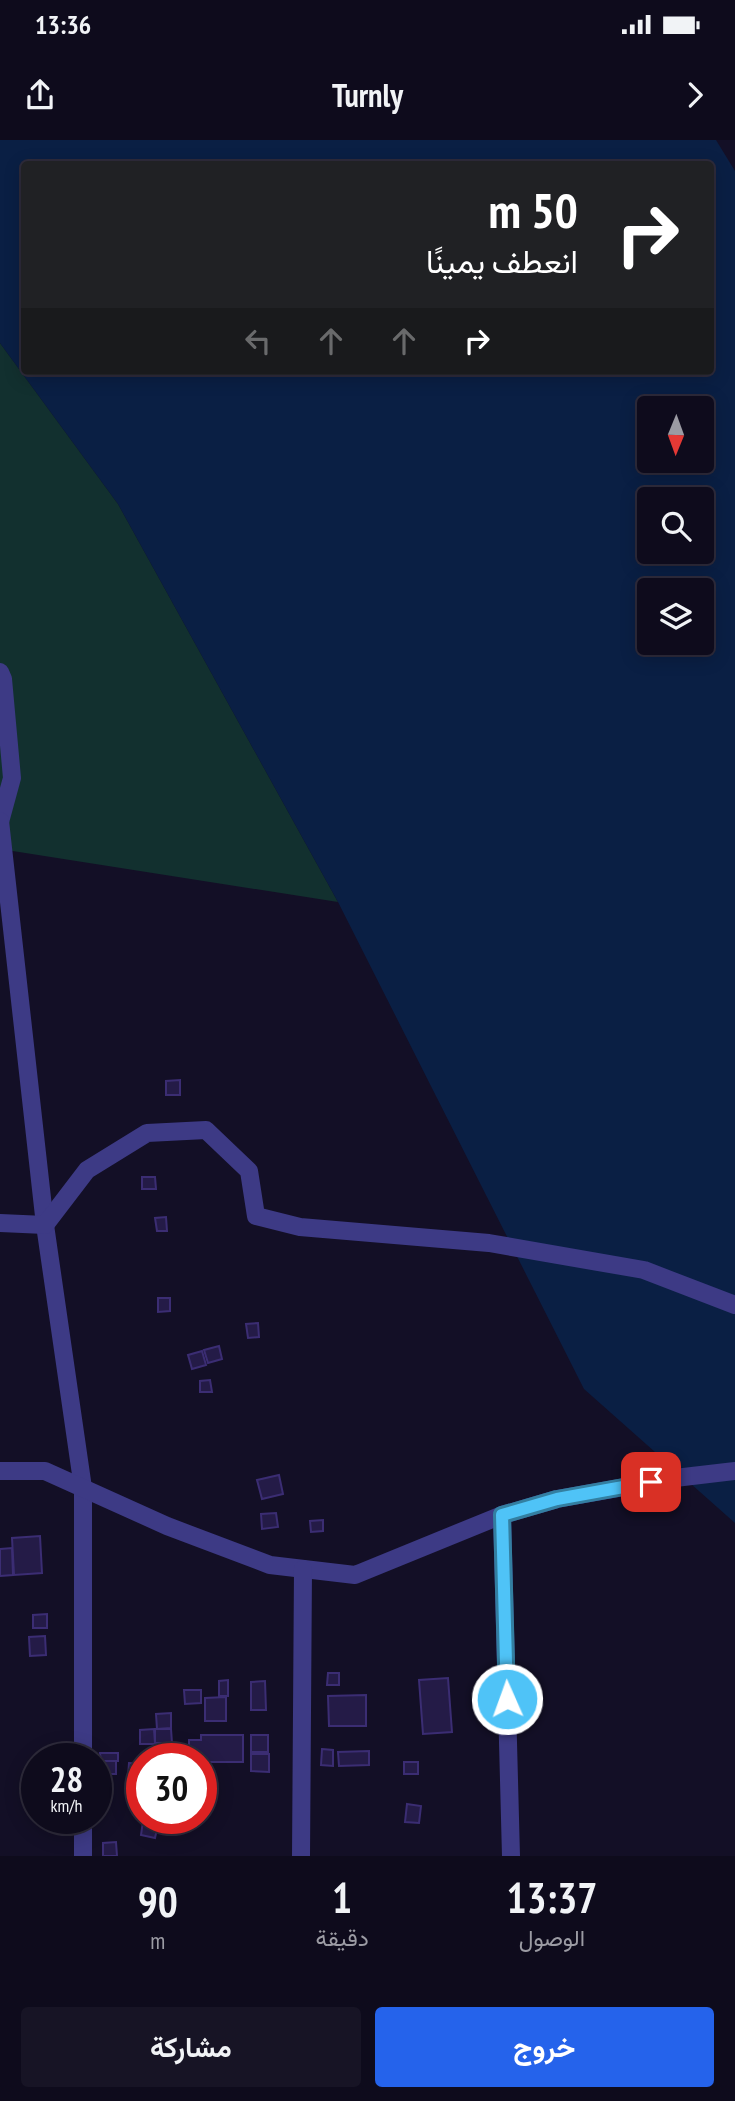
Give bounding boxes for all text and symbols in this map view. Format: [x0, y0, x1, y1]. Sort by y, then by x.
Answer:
text: 13:36 [35, 8, 91, 41]
text: Turnly [332, 74, 403, 116]
icon: share [21, 76, 59, 114]
icon: forward [676, 76, 714, 114]
text: 50 m [489, 178, 578, 242]
icon: right [602, 189, 693, 280]
text: انعطف يمينًا [426, 240, 578, 282]
icon: left [239, 322, 277, 360]
icon: ahead [312, 322, 350, 360]
icon: ahead [385, 322, 423, 360]
icon: right [458, 322, 496, 360]
north arrow [637, 396, 714, 472]
map controls [637, 396, 714, 655]
button: search [637, 487, 714, 564]
button: layers [637, 578, 714, 655]
pin [621, 1452, 681, 1512]
icon: arrive [632, 1463, 670, 1501]
position arrow [470, 1662, 544, 1736]
speed limit sign: 30 [126, 1743, 217, 1834]
text: 28 [50, 1756, 83, 1802]
text: km/h [51, 1794, 82, 1817]
text: 1 [332, 1870, 352, 1925]
text: 13:37 [506, 1870, 597, 1925]
text: 90 [138, 1874, 178, 1929]
text: دقيقة [316, 1923, 369, 1952]
text: الوصول [519, 1923, 585, 1952]
text: m [150, 1926, 165, 1955]
button: مشاركة [21, 2007, 361, 2087]
button: خروج [375, 2007, 714, 2087]

